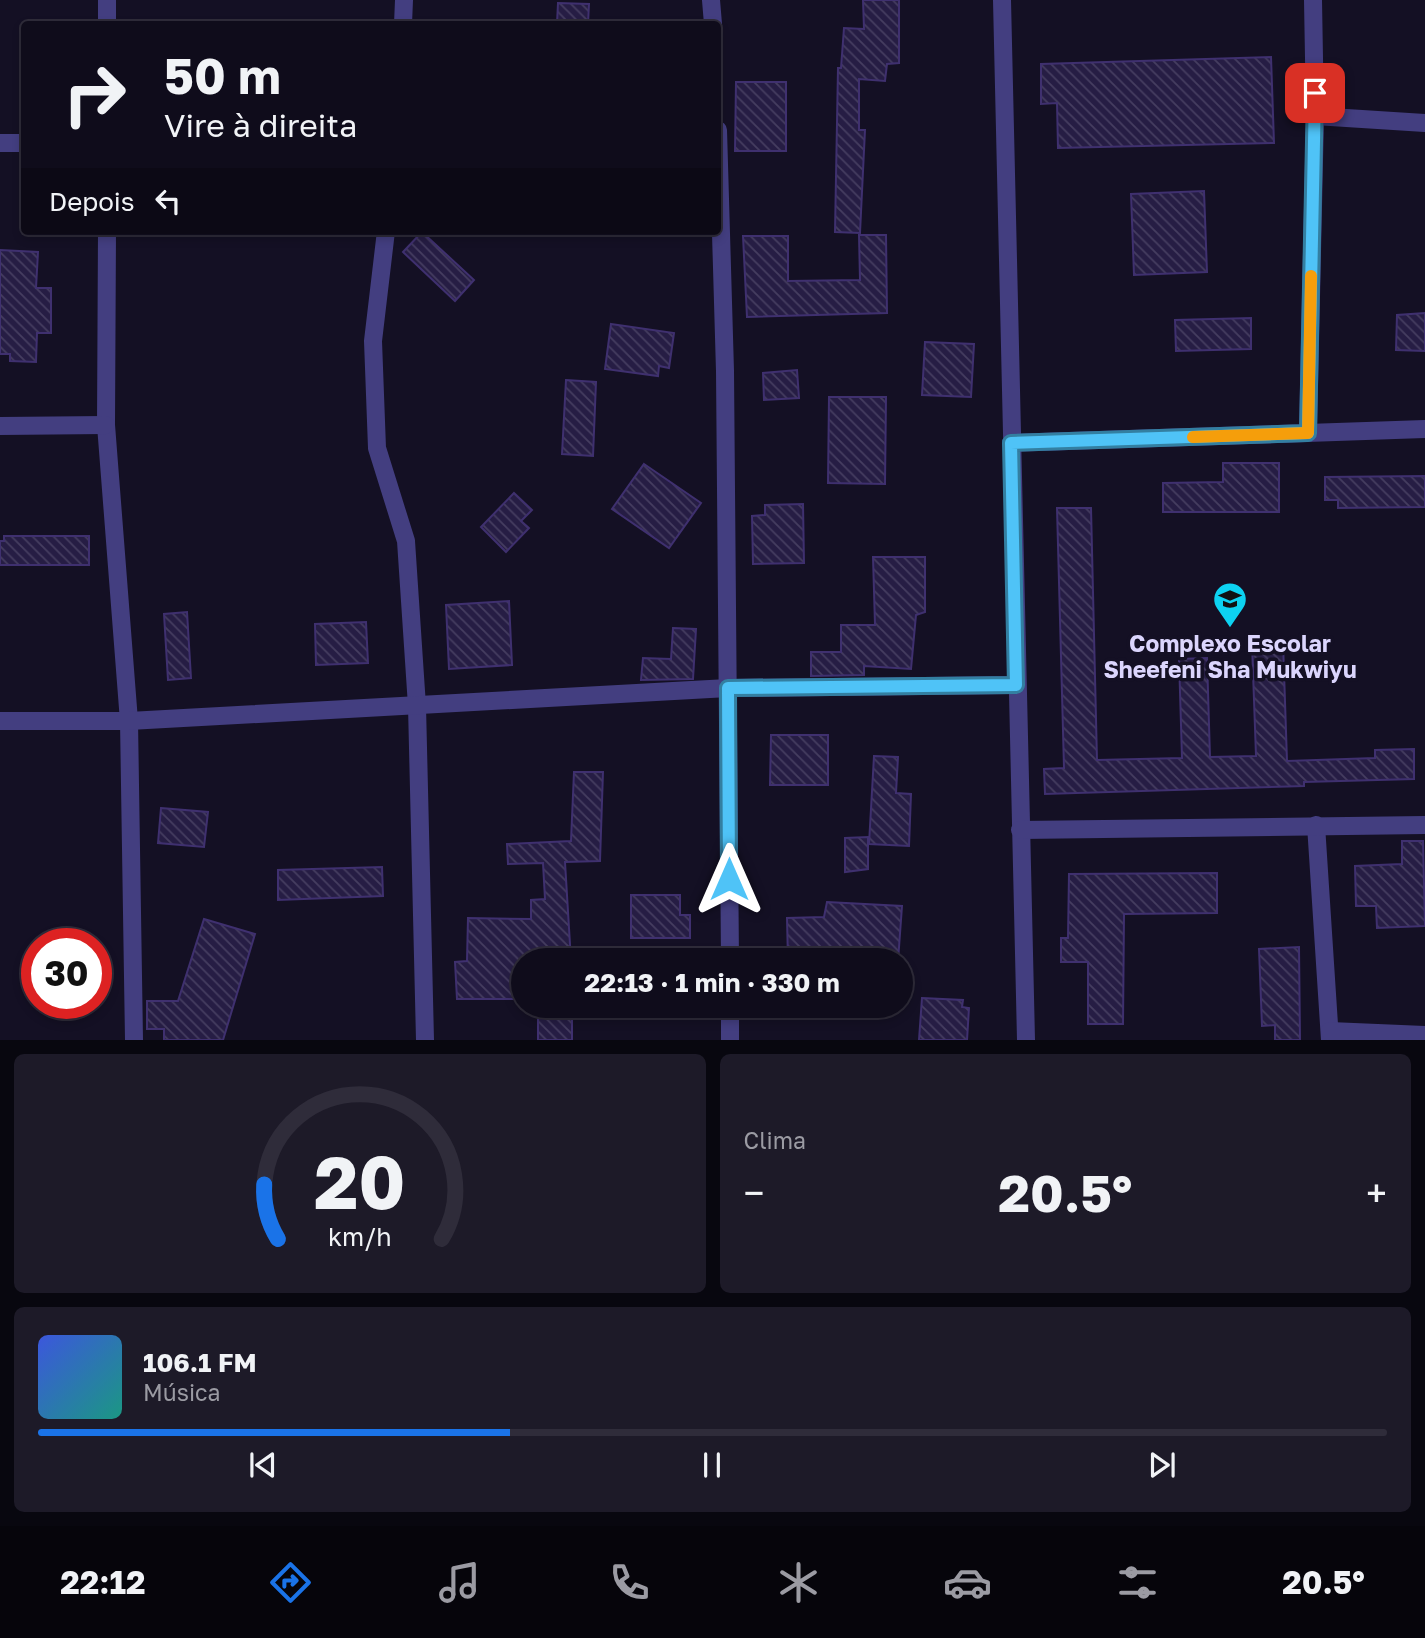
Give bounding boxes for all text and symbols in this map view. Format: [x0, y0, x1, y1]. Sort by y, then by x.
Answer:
text: 50 m [164, 46, 281, 105]
icon: right [49, 49, 140, 140]
pin [1285, 63, 1345, 123]
icon: arrive [1296, 74, 1334, 112]
text: Vire à direita [164, 106, 357, 144]
icon: left [149, 182, 187, 220]
text: Depois [49, 186, 135, 217]
school or university icon: Complexo Escolar Sheefeni Sha Mukwiyu [1211, 580, 1249, 629]
place label: Complexo Escolar Sheefeni Sha Mukwiyu [1103, 629, 1357, 683]
position arrow [692, 842, 766, 916]
speed limit sign: 30 [21, 928, 112, 1019]
text: 22:13 · 1 min · 330 m [584, 967, 840, 998]
text: Clima [744, 1126, 806, 1154]
text: 20 [314, 1139, 406, 1226]
text: 20.5° [998, 1161, 1132, 1223]
text: − [744, 1170, 764, 1215]
text: + [1366, 1170, 1387, 1215]
text: km/h [328, 1221, 392, 1252]
text: 106.1 FM [143, 1347, 257, 1378]
text: Música [143, 1378, 221, 1406]
icon: previous [244, 1446, 282, 1484]
icon: pause [693, 1446, 731, 1484]
icon: next [1143, 1446, 1181, 1484]
icon: directions [266, 1558, 315, 1607]
icon: music [435, 1558, 484, 1607]
icon: phone [605, 1558, 654, 1607]
icon: climate [774, 1558, 823, 1607]
icon: car [943, 1558, 992, 1607]
icon: filters [1113, 1558, 1162, 1607]
text: 22:12 [60, 1563, 145, 1601]
text: 20.5° [1282, 1563, 1365, 1601]

